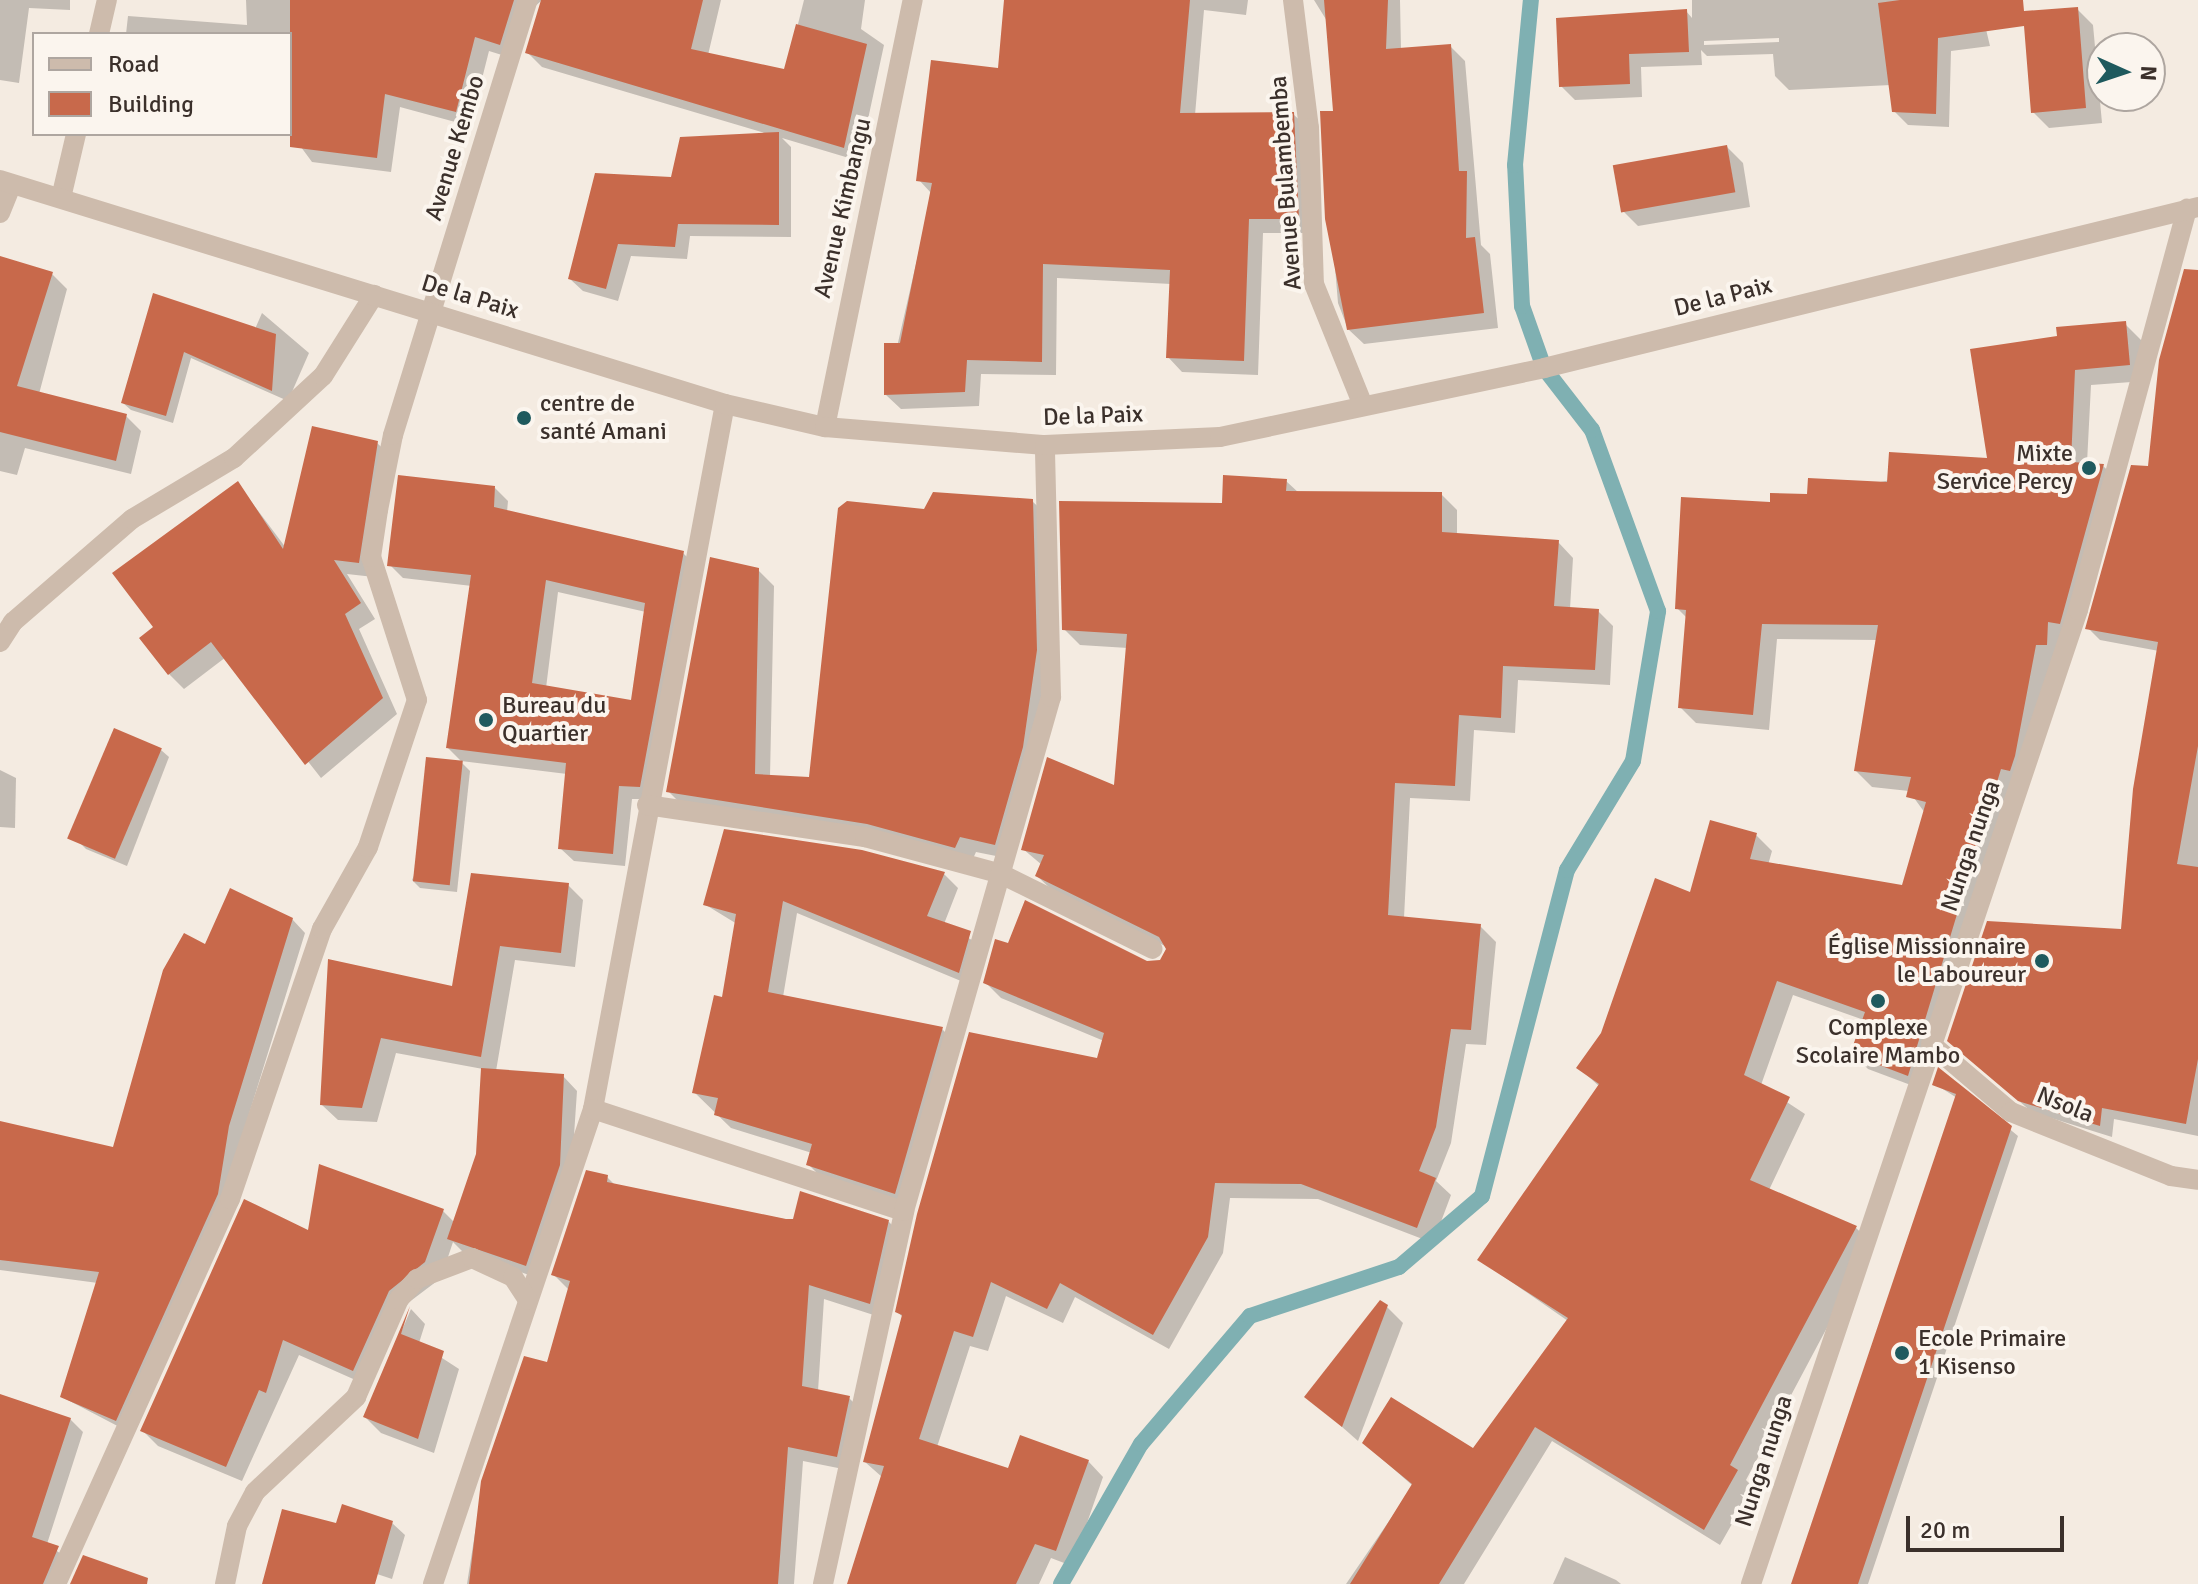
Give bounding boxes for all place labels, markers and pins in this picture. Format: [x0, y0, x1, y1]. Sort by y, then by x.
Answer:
place label: centre de santé Amani [540, 390, 667, 446]
marker: centre de santé Amani [515, 409, 533, 427]
place label: Mixte Service Percy [1937, 440, 2073, 496]
marker: Mixte Service Percy [2080, 459, 2098, 477]
place label: Bureau du Quartier [502, 692, 606, 748]
marker: Bureau du Quartier [477, 711, 495, 729]
place label: Église Missionnaire le Laboureur [1828, 933, 2026, 989]
marker: Église Missionnaire le Laboureur [2033, 952, 2051, 970]
marker: Complexe Scolaire Mambo [1869, 992, 1887, 1010]
place label: Complexe Scolaire Mambo [1796, 1014, 1960, 1070]
place label: Ecole Primaire 1 Kisenso [1918, 1325, 2066, 1381]
marker: Ecole Primaire 1 Kisenso [1893, 1344, 1911, 1362]

